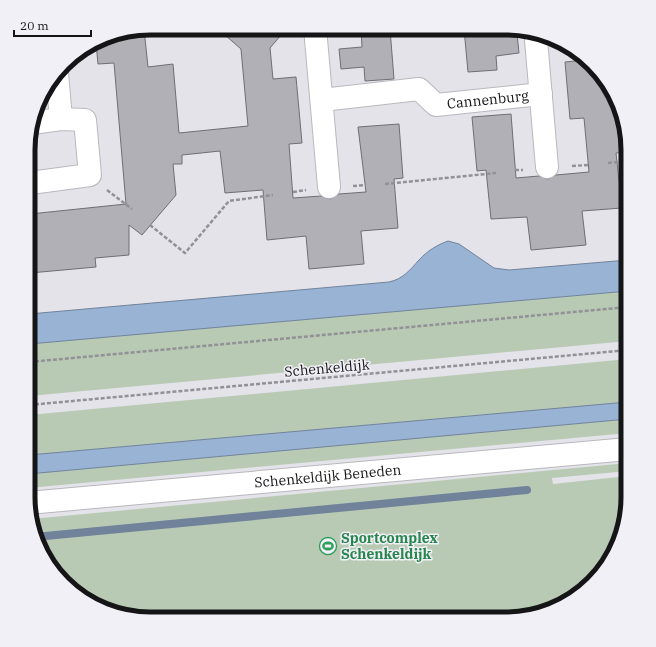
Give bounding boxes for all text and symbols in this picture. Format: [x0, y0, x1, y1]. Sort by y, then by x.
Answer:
scale bar [14, 12, 91, 38]
text: 20 m [20, 18, 49, 33]
street label: Cannenburg [446, 86, 530, 113]
street label: Schenkeldijk [284, 355, 371, 381]
street label: Schenkeldijk Beneden [254, 460, 402, 492]
place label: Sportcomplex Schenkeldijk [341, 529, 438, 563]
sports icon: Sportcomplex Schenkeldijk [318, 536, 338, 556]

